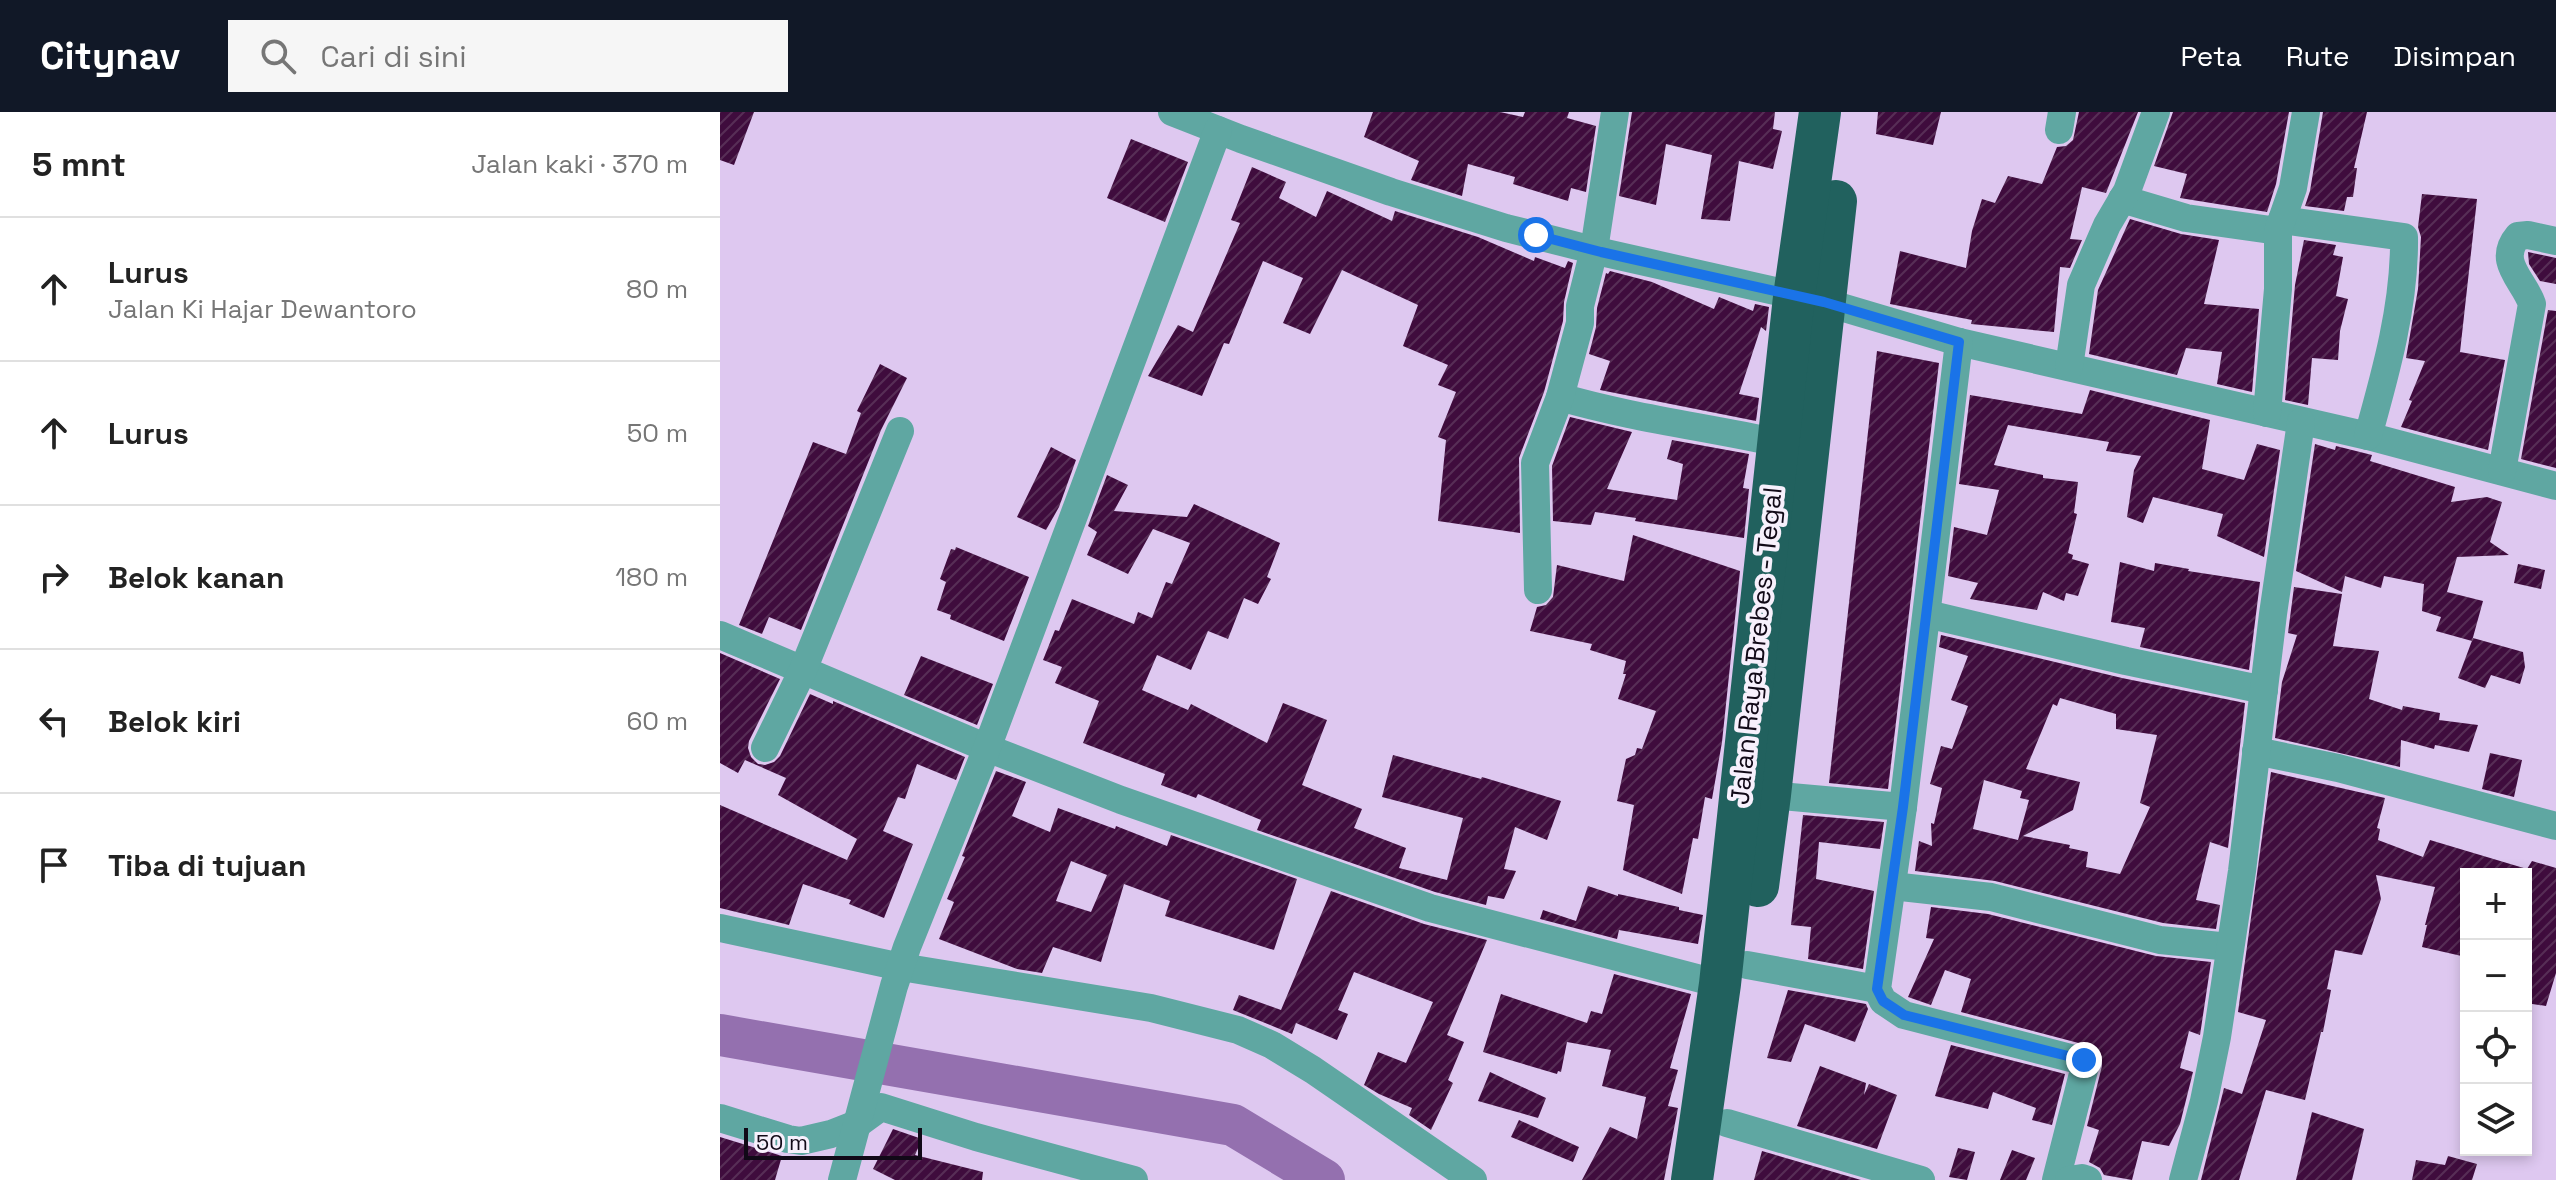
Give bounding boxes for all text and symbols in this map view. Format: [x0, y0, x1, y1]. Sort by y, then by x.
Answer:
search box [228, 20, 788, 92]
text: Citynav [40, 32, 180, 80]
icon: search [256, 34, 300, 78]
text: Cari di sini [320, 37, 467, 76]
text: Peta [2181, 38, 2242, 74]
text: Rute [2286, 38, 2350, 74]
text: Disimpan [2394, 38, 2516, 74]
text: 5 mnt [32, 143, 126, 186]
text: Jalan kaki · 370 m [471, 147, 688, 181]
route start [1518, 217, 1554, 253]
text: Lurus [108, 253, 189, 292]
icon: ahead [32, 267, 76, 311]
text: 80 m [626, 272, 688, 306]
text: Jalan Ki Hajar Dewantoro [108, 292, 417, 326]
icon: ahead [32, 411, 76, 455]
text: Lurus [108, 414, 189, 453]
text: 50 m [627, 416, 688, 450]
street label: Jalan Raya Brebes - Tegal [1722, 486, 1790, 806]
icon: right [32, 555, 76, 599]
text: Belok kanan [108, 558, 284, 597]
text: 180 m [615, 560, 688, 594]
icon: left [32, 699, 76, 743]
text: Belok kiri [108, 702, 241, 741]
text: 60 m [626, 704, 688, 738]
icon: arrive [32, 843, 76, 887]
text: Tiba di tujuan [108, 846, 307, 885]
map controls [2460, 868, 2532, 1156]
button: + [2460, 868, 2532, 940]
button: − [2460, 940, 2532, 1012]
button: locate [2460, 1012, 2532, 1084]
route end [2066, 1042, 2102, 1078]
button: layers [2460, 1084, 2532, 1156]
scale bar [744, 1124, 922, 1160]
text: 50 m [756, 1128, 808, 1156]

